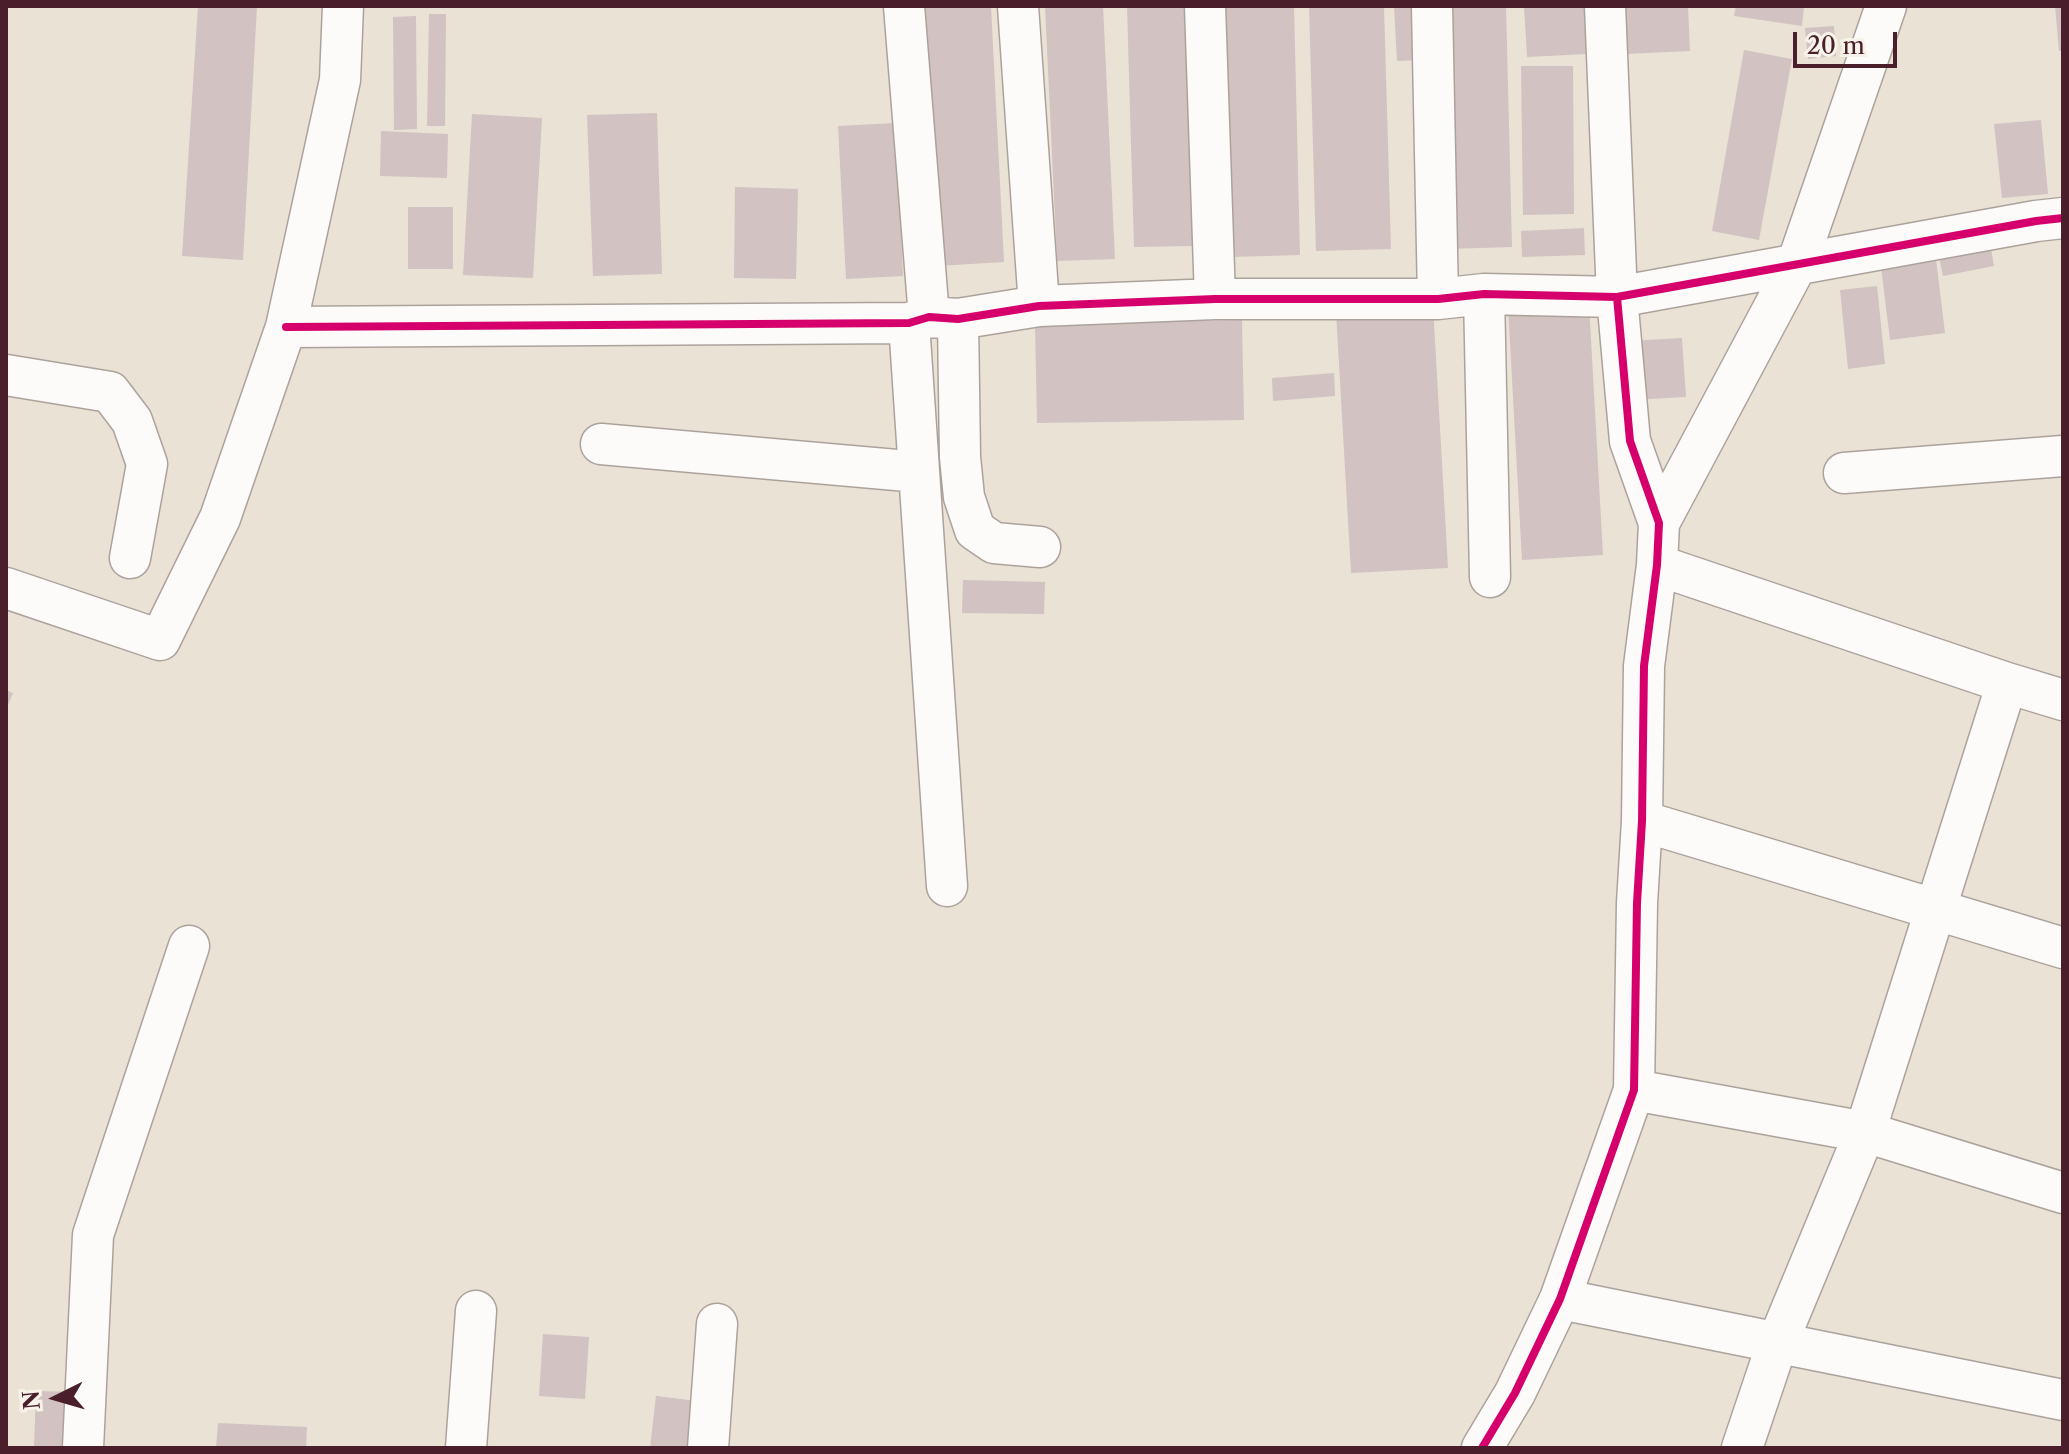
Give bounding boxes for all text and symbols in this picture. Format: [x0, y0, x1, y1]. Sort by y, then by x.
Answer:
scale bar [1797, 16, 1901, 66]
text: 20 m [1807, 31, 1865, 60]
north arrow [16, 1358, 96, 1438]
text: N [17, 1389, 46, 1411]

